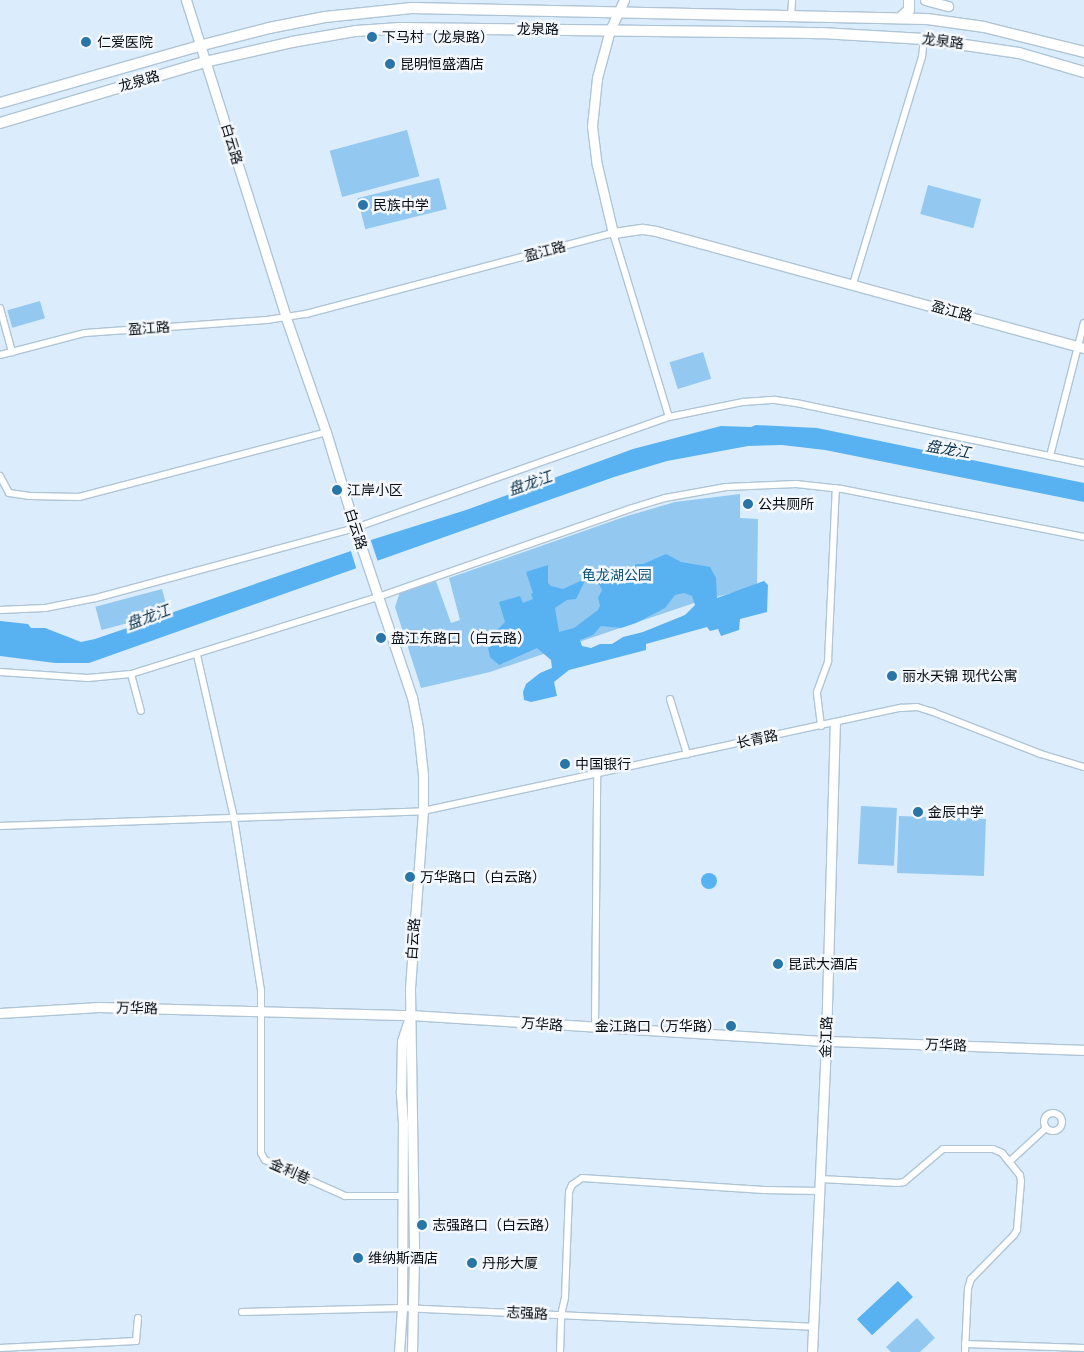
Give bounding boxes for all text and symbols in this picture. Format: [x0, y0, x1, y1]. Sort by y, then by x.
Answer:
street label: 龙泉路 [517, 21, 559, 37]
place label: 下马村（龙泉路） [382, 29, 494, 45]
street label: 龙泉路 [921, 30, 965, 52]
marker: 下马村（龙泉路） [366, 31, 378, 43]
place label: 仁爱医院 [97, 34, 153, 50]
marker: 仁爱医院 [79, 35, 93, 49]
place label: 昆明恒盛酒店 [400, 56, 484, 72]
marker: 昆明恒盛酒店 [384, 58, 396, 70]
street label: 龙泉路 [116, 67, 162, 95]
street label: 白云路 [218, 121, 246, 167]
place label: 民族中学 [373, 197, 429, 213]
marker: 民族中学 [357, 199, 369, 211]
street label: 盈江路 [523, 237, 567, 265]
street label: 盈江路 [930, 297, 974, 325]
street label: 盈江路 [127, 318, 171, 338]
water label: 盘龙江 [924, 436, 972, 462]
water label: 盘龙江 [506, 467, 554, 499]
place label: 江岸小区 [347, 482, 403, 498]
marker: 江岸小区 [331, 484, 343, 496]
place label: 公共厕所 [758, 496, 814, 512]
marker: 公共厕所 [742, 498, 754, 510]
street label: 白云路 [342, 506, 370, 552]
park label: 龟龙湖公园 [582, 567, 652, 583]
water label: 盘龙江 [124, 601, 172, 633]
place label: 盘江东路口（白云路） [391, 630, 531, 646]
marker: 盘江东路口（白云路） [375, 632, 387, 644]
place label: 丽水天锦 现代公寓 [902, 668, 1017, 684]
marker: 丽水天锦 现代公寓 [886, 670, 898, 682]
street label: 长青路 [735, 726, 779, 752]
place label: 中国银行 [575, 756, 631, 772]
marker: 中国银行 [559, 758, 571, 770]
place label: 金辰中学 [928, 804, 984, 820]
marker: 金辰中学 [912, 806, 924, 818]
place label: 万华路口（白云路） [420, 869, 546, 885]
marker: 万华路口（白云路） [404, 871, 416, 883]
street label: 白云路 [403, 917, 423, 961]
place label: 昆武大酒店 [788, 956, 858, 972]
marker: 昆武大酒店 [772, 958, 784, 970]
street label: 万华路 [116, 999, 158, 1017]
street label: 万华路 [520, 1014, 564, 1034]
street label: 金江路 [817, 1016, 835, 1058]
place label: 金江路口（万华路） [595, 1018, 721, 1034]
marker: 金江路口（万华路） [725, 1020, 737, 1032]
street label: 万华路 [925, 1036, 967, 1054]
street label: 金利巷 [267, 1155, 313, 1187]
place label: 志强路口（白云路） [432, 1217, 558, 1233]
marker: 志强路口（白云路） [416, 1219, 428, 1231]
place label: 维纳斯酒店 [368, 1250, 438, 1266]
marker: 维纳斯酒店 [352, 1252, 364, 1264]
place label: 丹彤大厦 [482, 1255, 538, 1271]
marker: 丹彤大厦 [466, 1257, 478, 1269]
street label: 志强路 [506, 1304, 548, 1322]

